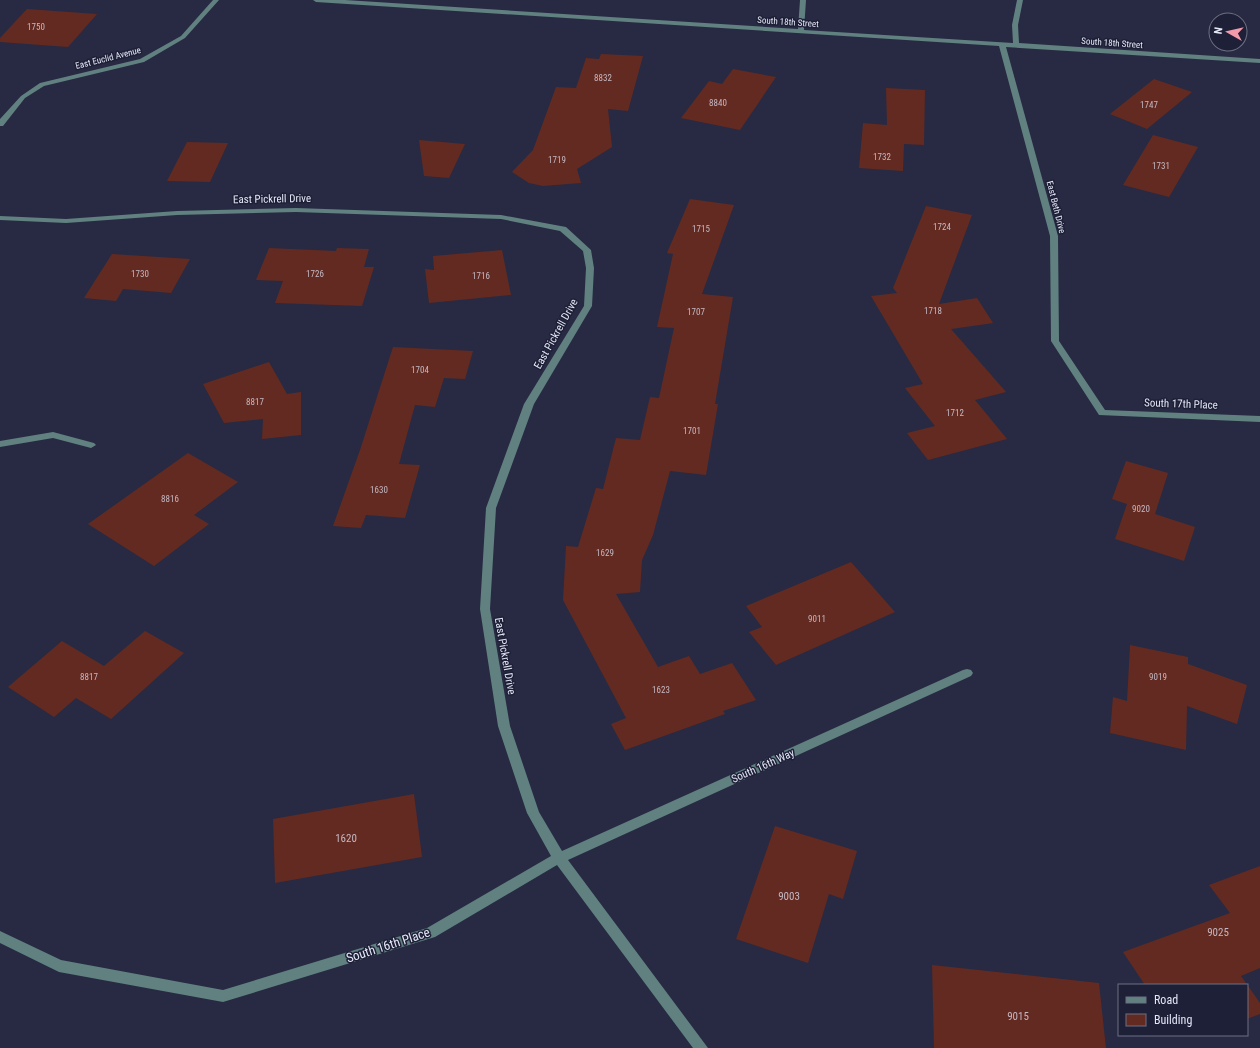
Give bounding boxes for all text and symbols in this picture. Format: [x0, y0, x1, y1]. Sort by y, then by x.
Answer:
north arrow [1208, 12, 1248, 52]
street label: South 18th Street [757, 15, 819, 29]
house number: 1750 [27, 22, 45, 32]
text: N [1212, 26, 1226, 35]
street label: South 18th Street [1081, 36, 1143, 50]
street label: East Euclid Avenue [74, 45, 142, 71]
house number: 8832 [594, 73, 612, 83]
house number: 8840 [709, 98, 727, 108]
house number: 1747 [1140, 100, 1158, 110]
house number: 1732 [873, 152, 891, 162]
house number: 1719 [548, 155, 566, 165]
house number: 1731 [1152, 161, 1170, 171]
street label: East Beth Drive [1045, 180, 1067, 234]
street label: East Pickrell Drive [233, 192, 311, 206]
house number: 1724 [933, 222, 951, 232]
house number: 1715 [692, 224, 710, 234]
house number: 1730 [131, 269, 149, 279]
house number: 1726 [306, 269, 324, 279]
house number: 1716 [472, 271, 490, 281]
street label: East Pickrell Drive [531, 297, 581, 371]
house number: 1718 [924, 306, 942, 316]
house number: 1707 [687, 307, 705, 317]
house number: 1704 [411, 365, 429, 375]
street label: South 17th Place [1144, 396, 1218, 412]
house number: 8817 [246, 397, 264, 407]
house number: 1712 [946, 408, 964, 418]
house number: 1701 [683, 426, 701, 436]
house number: 1630 [370, 485, 388, 495]
house number: 8816 [161, 494, 179, 504]
house number: 9020 [1132, 504, 1150, 514]
house number: 1629 [596, 548, 614, 558]
house number: 9011 [808, 614, 826, 624]
street label: East Pickrell Drive [492, 616, 518, 696]
house number: 8817 [80, 672, 98, 682]
house number: 9019 [1149, 672, 1167, 682]
house number: 1623 [652, 685, 670, 695]
street label: South 16th Way [729, 746, 797, 786]
house number: 1620 [335, 832, 357, 845]
house number: 9003 [778, 890, 800, 903]
street label: South 16th Place [344, 924, 432, 966]
house number: 9025 [1207, 926, 1229, 939]
legend [1118, 984, 1248, 1036]
text: Road [1154, 993, 1178, 1007]
house number: 9015 [1007, 1010, 1029, 1023]
text: Building [1154, 1013, 1192, 1027]

